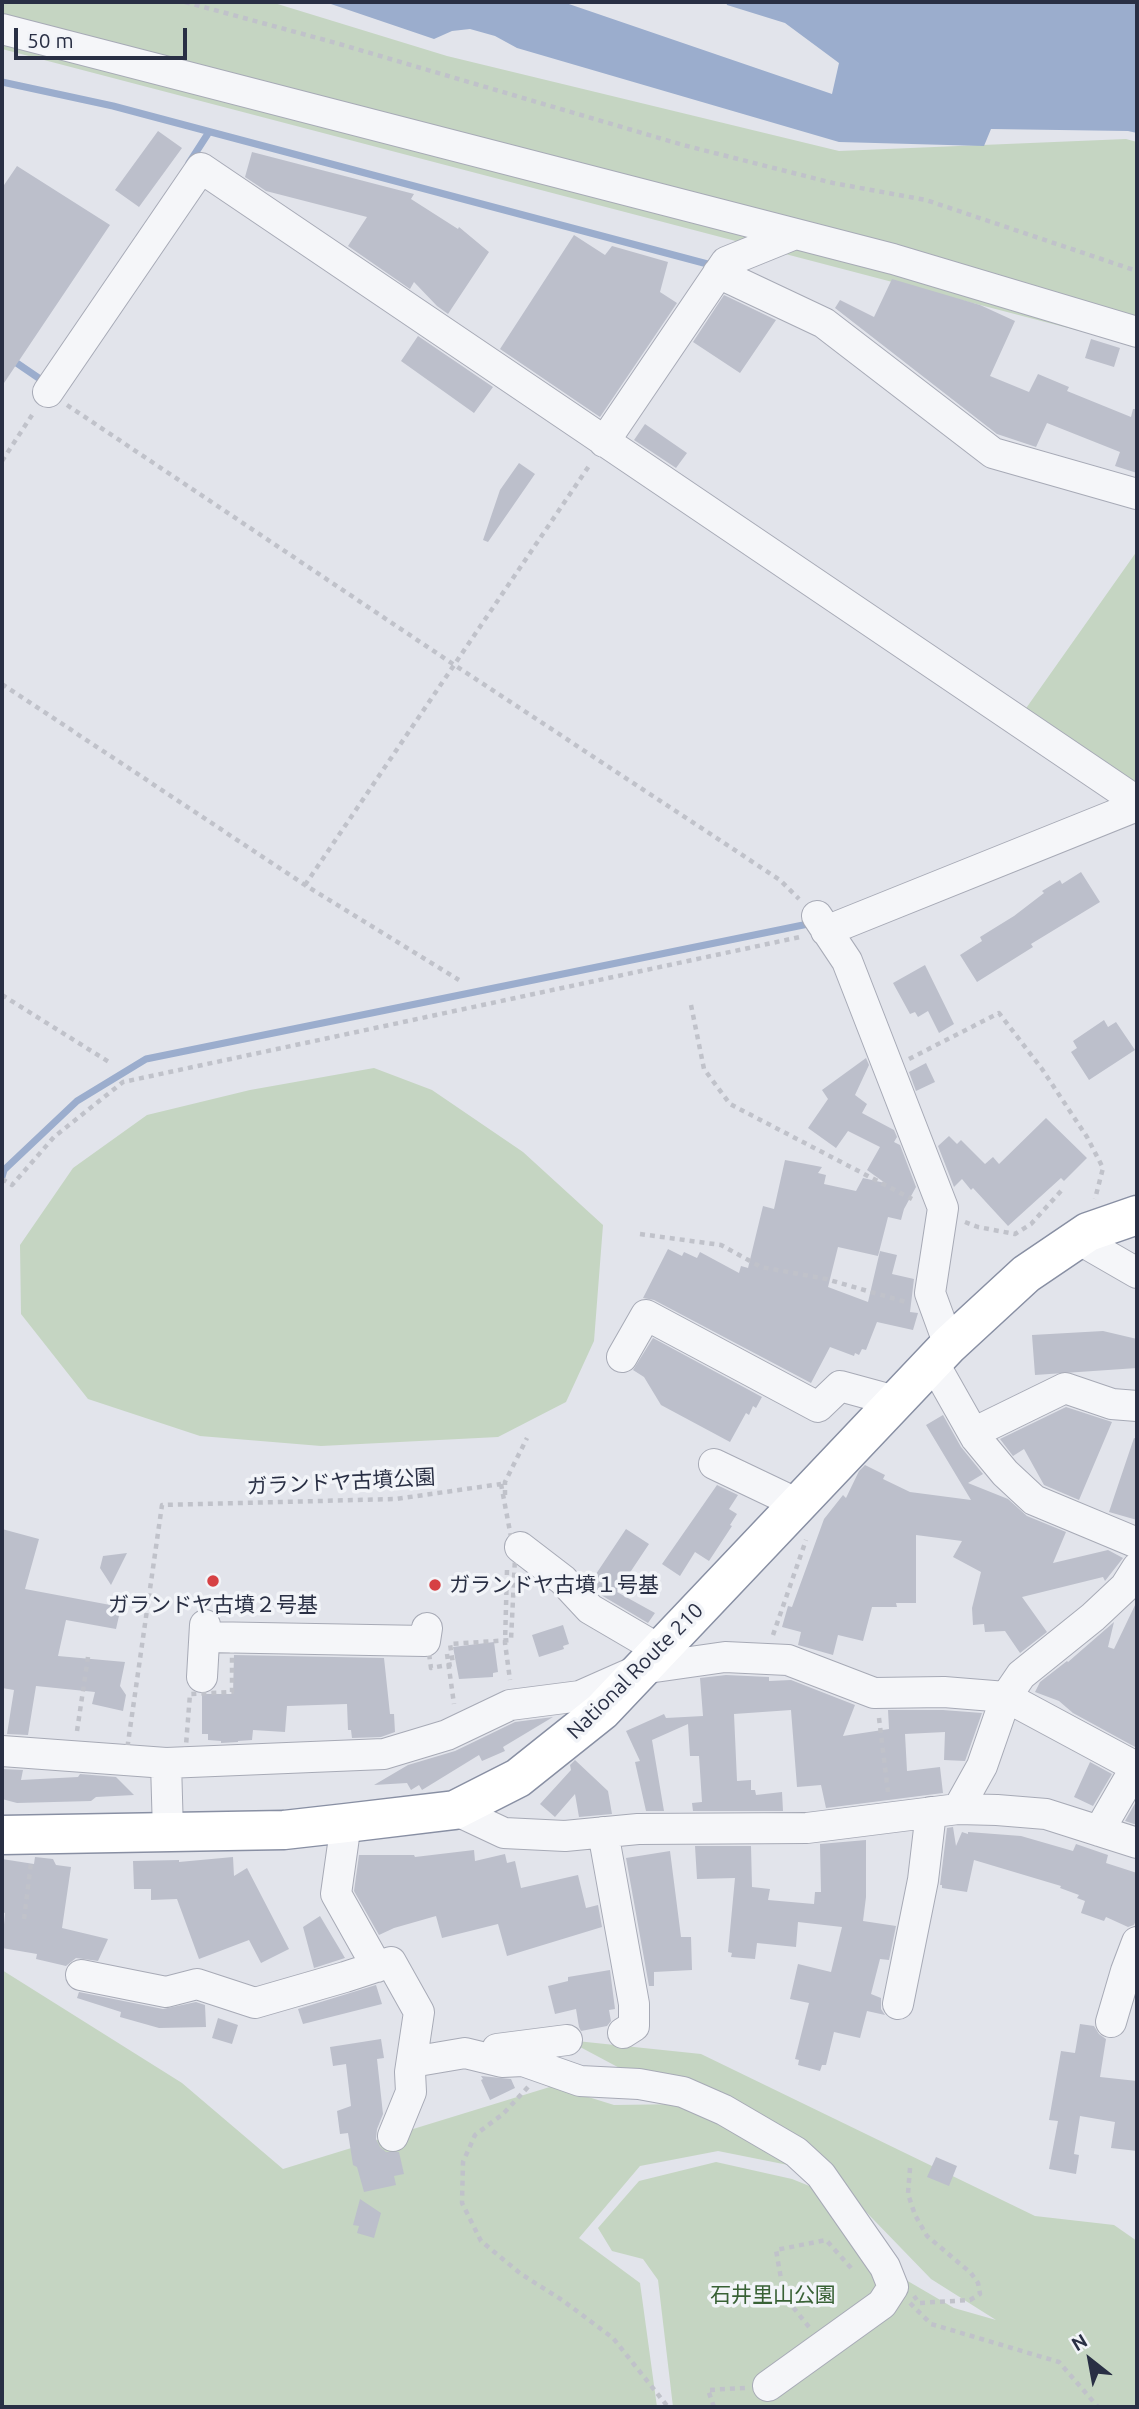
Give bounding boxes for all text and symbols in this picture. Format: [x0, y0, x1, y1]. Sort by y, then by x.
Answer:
scale bar [18, 14, 191, 58]
text: 50 m [27, 28, 74, 52]
street label: ガランドヤ古墳公園 [246, 1464, 436, 1500]
place label: ガランドヤ古墳１号基 [449, 1572, 659, 1598]
marker: ガランドヤ古墳２号基 [205, 1573, 221, 1589]
marker: ガランドヤ古墳１号基 [427, 1577, 443, 1593]
place label: ガランドヤ古墳２号基 [108, 1592, 318, 1618]
street label: National Route 210 [562, 1598, 708, 1744]
park label: 石井里山公園 [710, 2282, 836, 2308]
north arrow [1055, 2325, 1125, 2395]
text: N [1067, 2329, 1091, 2355]

